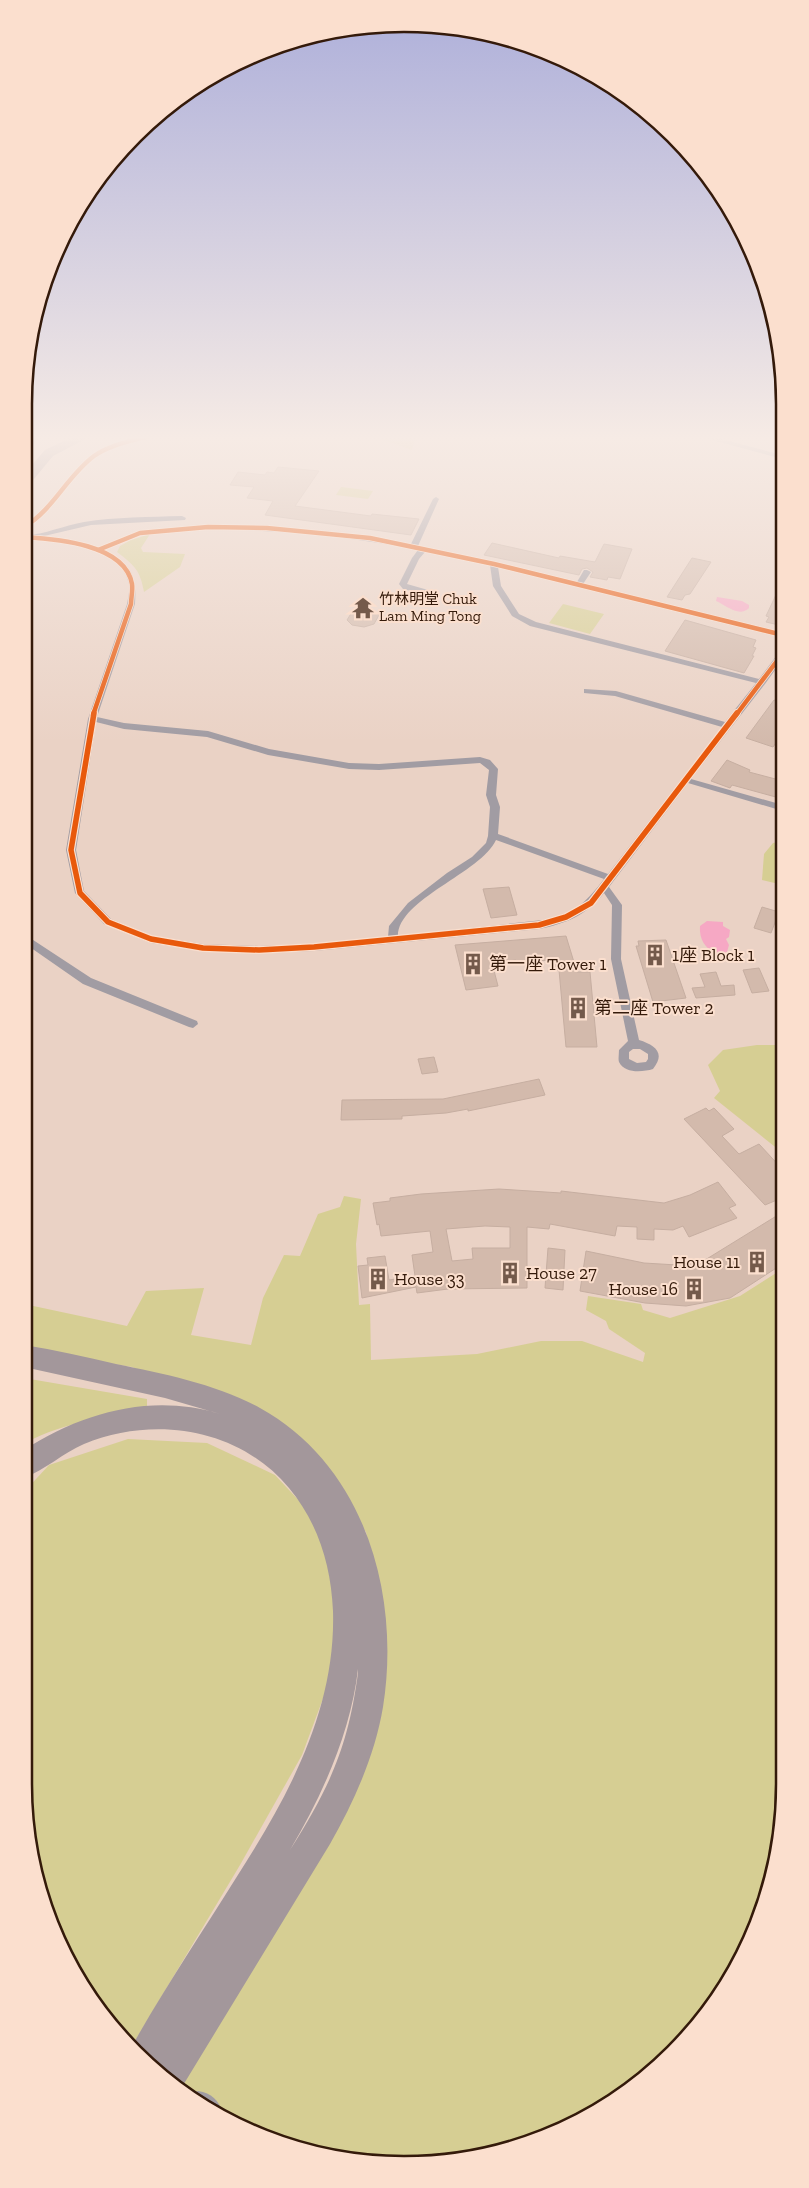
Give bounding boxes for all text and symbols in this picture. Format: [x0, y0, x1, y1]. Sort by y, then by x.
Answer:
place label: 竹林明堂 Chuk Lam Ming Tong [379, 590, 481, 625]
temple icon: 竹林明堂 Chuk Lam Ming Tong [350, 595, 376, 621]
building icon: 1座 Block 1 [642, 942, 668, 968]
place label: 1座 Block 1 [672, 944, 755, 966]
building icon: 第一座 Tower 1 [460, 951, 486, 977]
place label: 第一座 Tower 1 [489, 953, 607, 975]
building icon: 第二座 Tower 2 [565, 995, 591, 1021]
place label: 第二座 Tower 2 [594, 997, 714, 1019]
building icon: House 11 [744, 1249, 770, 1275]
place label: House 11 [673, 1251, 740, 1273]
building icon: House 27 [497, 1260, 523, 1286]
place label: House 27 [526, 1262, 597, 1284]
building icon: House 33 [365, 1266, 391, 1292]
place label: House 33 [394, 1268, 465, 1290]
building icon: House 16 [681, 1276, 707, 1302]
place label: House 16 [609, 1278, 678, 1300]

